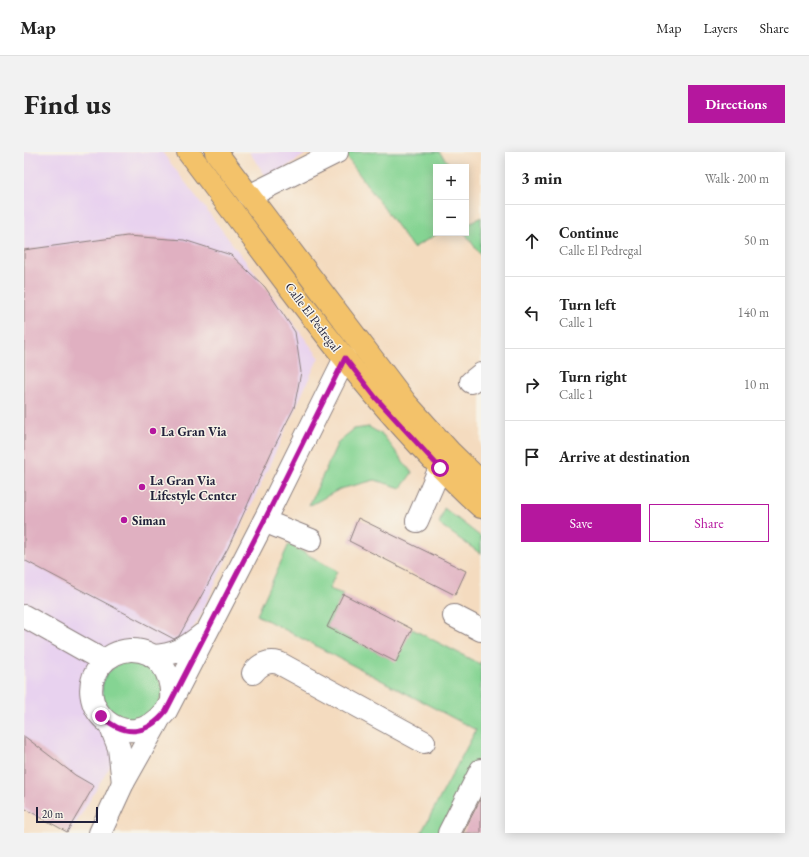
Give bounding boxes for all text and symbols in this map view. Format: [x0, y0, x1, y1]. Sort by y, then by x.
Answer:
text: Map [20, 15, 56, 40]
text: Map [656, 19, 681, 37]
text: Layers [703, 19, 738, 37]
text: Share [760, 19, 789, 37]
button: Directions [688, 85, 785, 123]
text: Find us [24, 86, 111, 122]
map controls [433, 164, 469, 236]
button: + [433, 164, 469, 200]
text: 3 min [521, 167, 562, 189]
text: Walk · 200 m [705, 170, 769, 187]
button: − [433, 200, 469, 236]
text: Continue [559, 223, 619, 242]
icon: ahead [521, 230, 543, 252]
text: 50 m [744, 232, 769, 249]
text: Calle El Pedregal [559, 242, 642, 259]
street label: Calle El Pedregal [281, 279, 345, 355]
text: Turn left [559, 295, 616, 314]
icon: left [521, 302, 543, 324]
text: 140 m [738, 304, 769, 321]
text: Calle 1 [559, 314, 594, 331]
text: Turn right [559, 367, 627, 386]
icon: right [521, 374, 543, 396]
text: 10 m [744, 376, 769, 393]
text: Calle 1 [559, 386, 594, 403]
place label: La Gran Via [161, 423, 227, 440]
marker: La Gran Via [148, 426, 158, 436]
icon: arrive [521, 446, 543, 468]
text: Arrive at destination [559, 447, 690, 466]
route start [431, 459, 449, 477]
place label: La Gran Via Lifestyle Center [150, 472, 237, 504]
marker: La Gran Via Lifestyle Center [137, 482, 147, 492]
button: Save [521, 504, 641, 542]
button: Share [649, 504, 769, 542]
place label: Siman [132, 512, 166, 529]
marker: Siman [119, 515, 129, 525]
route end [92, 707, 110, 725]
scale bar [36, 805, 98, 824]
text: 20 m [42, 807, 63, 821]

